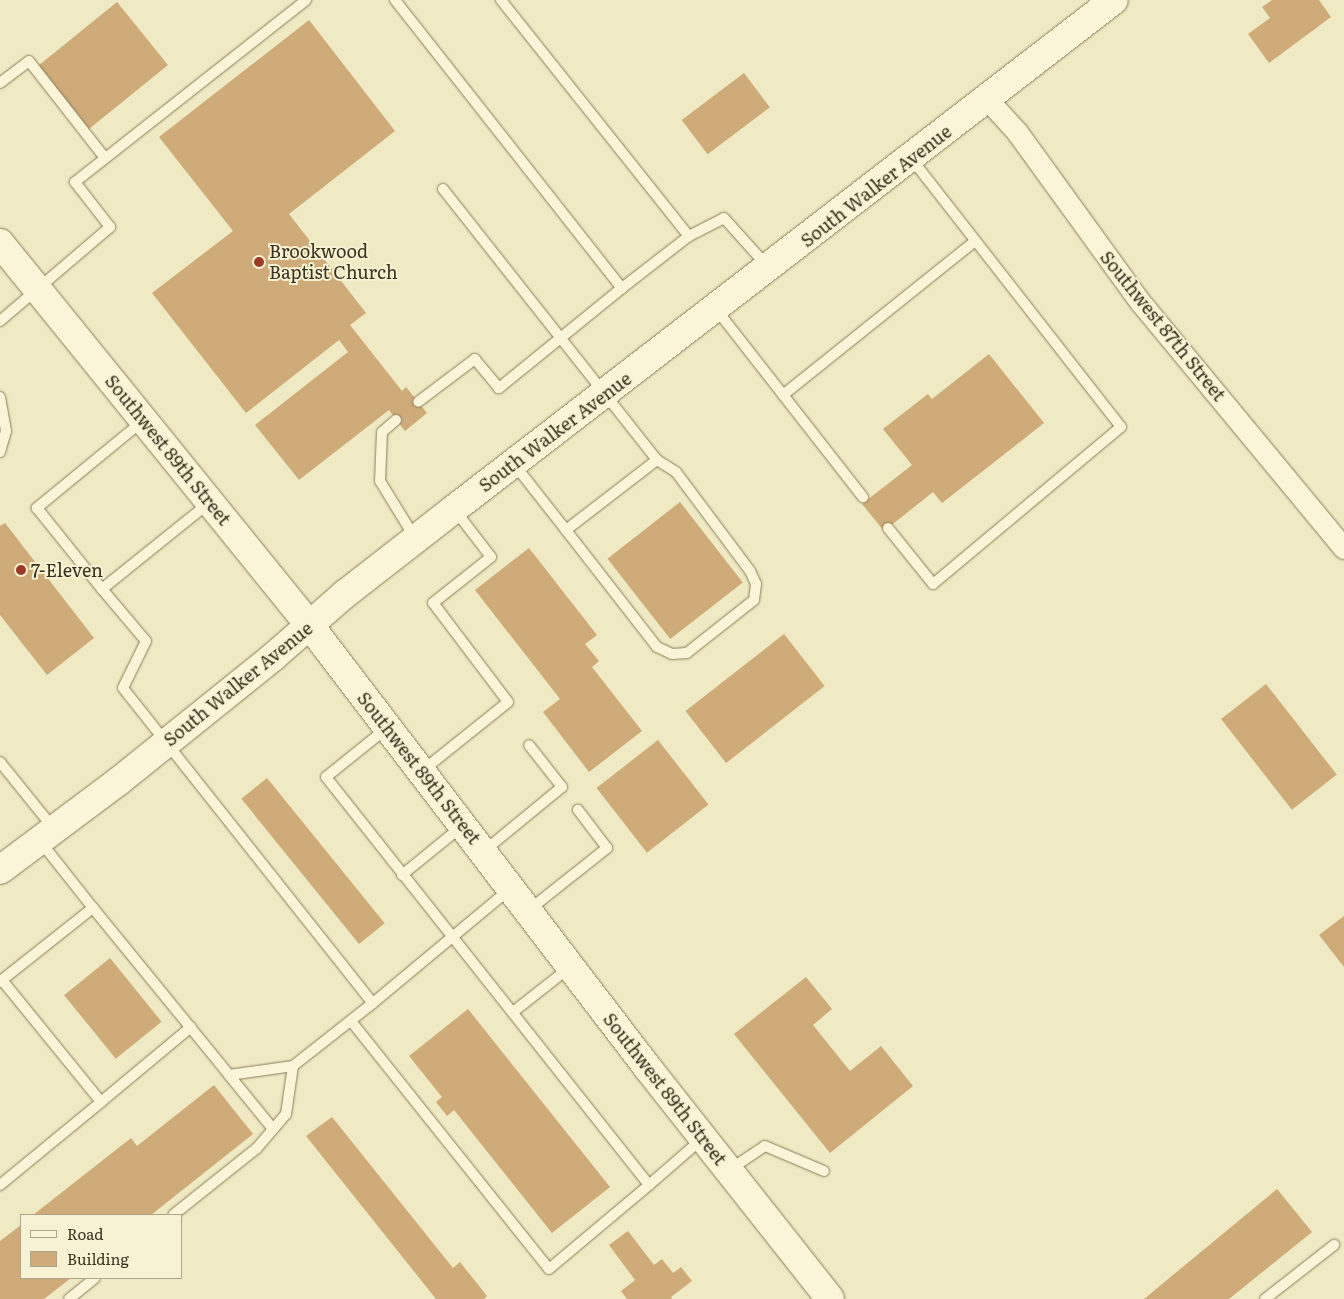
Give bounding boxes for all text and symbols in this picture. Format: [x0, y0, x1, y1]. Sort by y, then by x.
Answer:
street label: South Walker Avenue [796, 120, 956, 252]
place label: Brookwood Baptist Church [269, 241, 398, 284]
street label: Southwest 87th Street [1096, 247, 1230, 405]
marker: Brookwood Baptist Church [253, 256, 265, 268]
street label: South Walker Avenue [475, 368, 635, 496]
street label: Southwest 89th Street [101, 370, 235, 530]
place label: 7-Eleven [31, 559, 103, 581]
marker: 7-Eleven [15, 564, 27, 576]
street label: South Walker Avenue [159, 617, 317, 751]
street label: Southwest 89th Street [353, 688, 485, 848]
street label: Southwest 89th Street [599, 1009, 731, 1169]
legend [20, 1214, 182, 1279]
text: Road [67, 1222, 103, 1245]
text: Building [67, 1247, 129, 1270]

